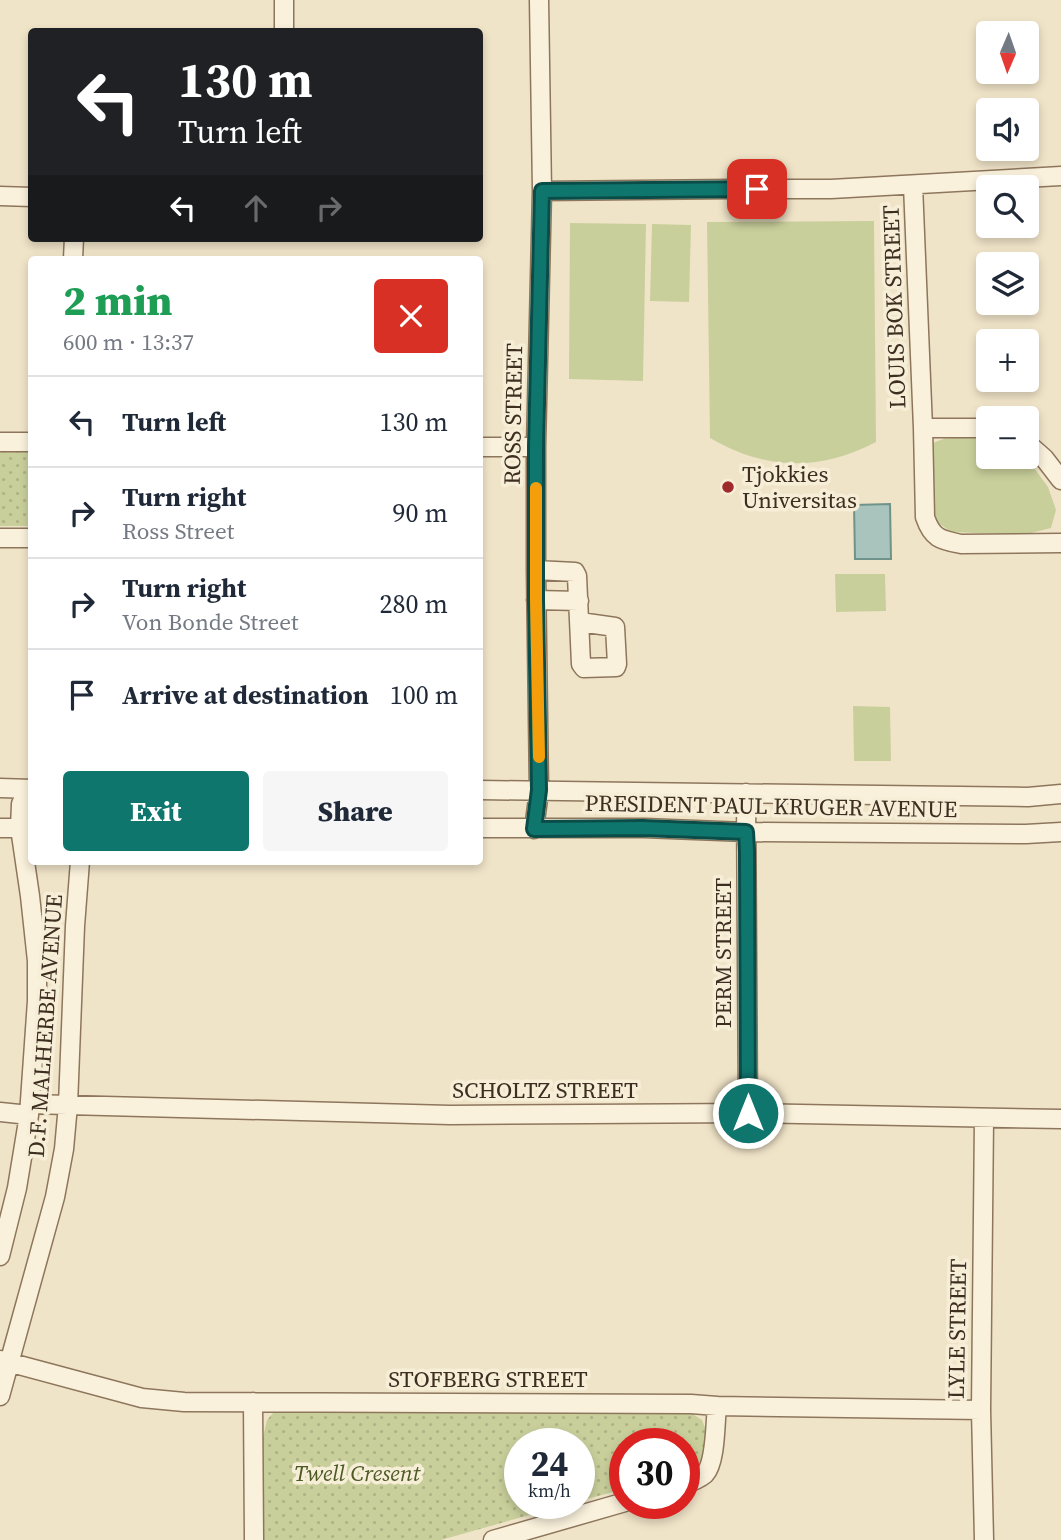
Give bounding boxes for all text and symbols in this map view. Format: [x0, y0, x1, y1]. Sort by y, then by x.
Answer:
north arrow [976, 21, 1040, 84]
map controls [976, 21, 1039, 469]
text: 130 m [178, 46, 313, 113]
icon: left [63, 56, 154, 147]
button: sound [976, 98, 1039, 161]
text: Turn left [178, 110, 302, 154]
pin [727, 159, 787, 219]
icon: arrive [738, 170, 776, 208]
button: search [976, 175, 1039, 238]
icon: left [164, 189, 202, 227]
icon: ahead [237, 189, 275, 227]
icon: right [310, 189, 348, 227]
street label: LOUIS BOK STREET [874, 205, 914, 409]
button: layers [976, 252, 1039, 315]
text: 2 min [63, 271, 173, 329]
button: close [374, 279, 448, 353]
text: 600 m · 13:37 [63, 326, 194, 358]
button: + [976, 329, 1039, 392]
street label: ROSS STREET [496, 343, 530, 485]
icon: left [63, 403, 101, 441]
text: Turn left [122, 404, 226, 440]
text: 130 m [380, 404, 448, 440]
button: − [976, 406, 1039, 469]
place label: Tjokkies Universitas [742, 458, 857, 516]
text: Turn right [122, 479, 246, 515]
marker: Tjokkies Universitas [720, 479, 736, 495]
icon: right [63, 494, 101, 532]
text: 90 m [393, 495, 448, 531]
text: Ross Street [122, 515, 234, 547]
text: Turn right [122, 570, 246, 606]
icon: right [63, 585, 101, 623]
text: 280 m [380, 586, 448, 622]
text: Von Bonde Street [122, 606, 298, 638]
icon: arrive [63, 676, 101, 714]
text: Arrive at destination [122, 677, 369, 713]
text: 100 m [390, 677, 458, 713]
button: Exit [63, 771, 249, 851]
button: Share [263, 771, 448, 851]
street label: PRESIDENT PAUL KRUGER AVENUE [584, 787, 958, 825]
street label: PERM STREET [707, 878, 739, 1028]
street label: D.F. MALHERBE AVENUE [20, 893, 70, 1159]
street label: SCHOLTZ STREET [452, 1074, 638, 1106]
position arrow [711, 1076, 785, 1150]
street label: LYLE STREET [940, 1258, 974, 1399]
street label: STOFBERG STREET [388, 1363, 588, 1395]
speed limit sign: 30 [609, 1428, 700, 1519]
text: 24 [531, 1440, 568, 1488]
park label: Twell Cresent [294, 1457, 422, 1489]
text: km/h [528, 1478, 571, 1503]

